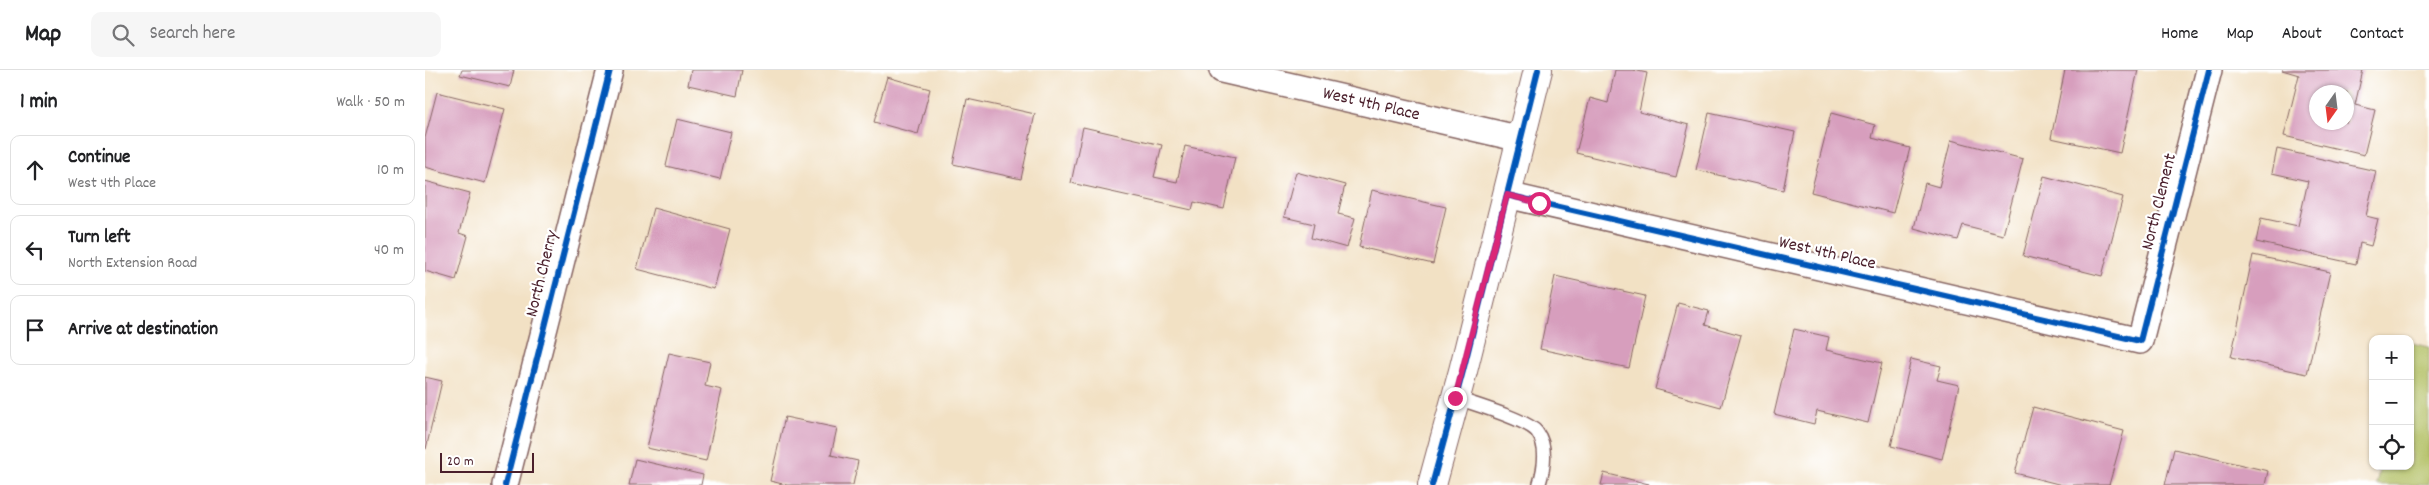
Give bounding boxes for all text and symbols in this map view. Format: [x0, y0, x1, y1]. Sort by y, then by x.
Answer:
search box [91, 12, 441, 57]
text: Map [25, 18, 61, 52]
icon: search [109, 21, 137, 49]
text: Search here [149, 21, 235, 48]
text: Home [2161, 22, 2198, 47]
text: Map [2226, 22, 2254, 47]
text: About [2282, 22, 2322, 47]
text: Contact [2350, 22, 2404, 47]
street label: West 4th Place [1320, 82, 1422, 128]
north arrow [2309, 85, 2354, 130]
text: 1 min [20, 88, 57, 118]
text: Walk · 50 m [336, 91, 405, 114]
text: Continue [68, 145, 130, 172]
street label: North Clement [2136, 151, 2184, 253]
icon: ahead [21, 156, 49, 184]
text: 10 m [377, 159, 404, 182]
text: West 4th Place [68, 172, 156, 195]
route start [1528, 192, 1551, 215]
text: Turn left [68, 225, 131, 252]
street label: North Cherry [520, 227, 566, 320]
street label: West 4th Place [1776, 231, 1878, 277]
icon: left [21, 236, 49, 264]
text: 40 m [374, 239, 404, 262]
text: North Extension Road [68, 252, 197, 275]
icon: arrive [21, 316, 49, 344]
text: Arrive at destination [68, 317, 218, 344]
map controls [2369, 335, 2414, 470]
button: + [2369, 335, 2414, 380]
button: − [2369, 380, 2414, 425]
route end [1444, 387, 1467, 410]
button: locate [2369, 425, 2414, 470]
scale bar [440, 450, 534, 473]
text: 20 m [447, 452, 474, 472]

